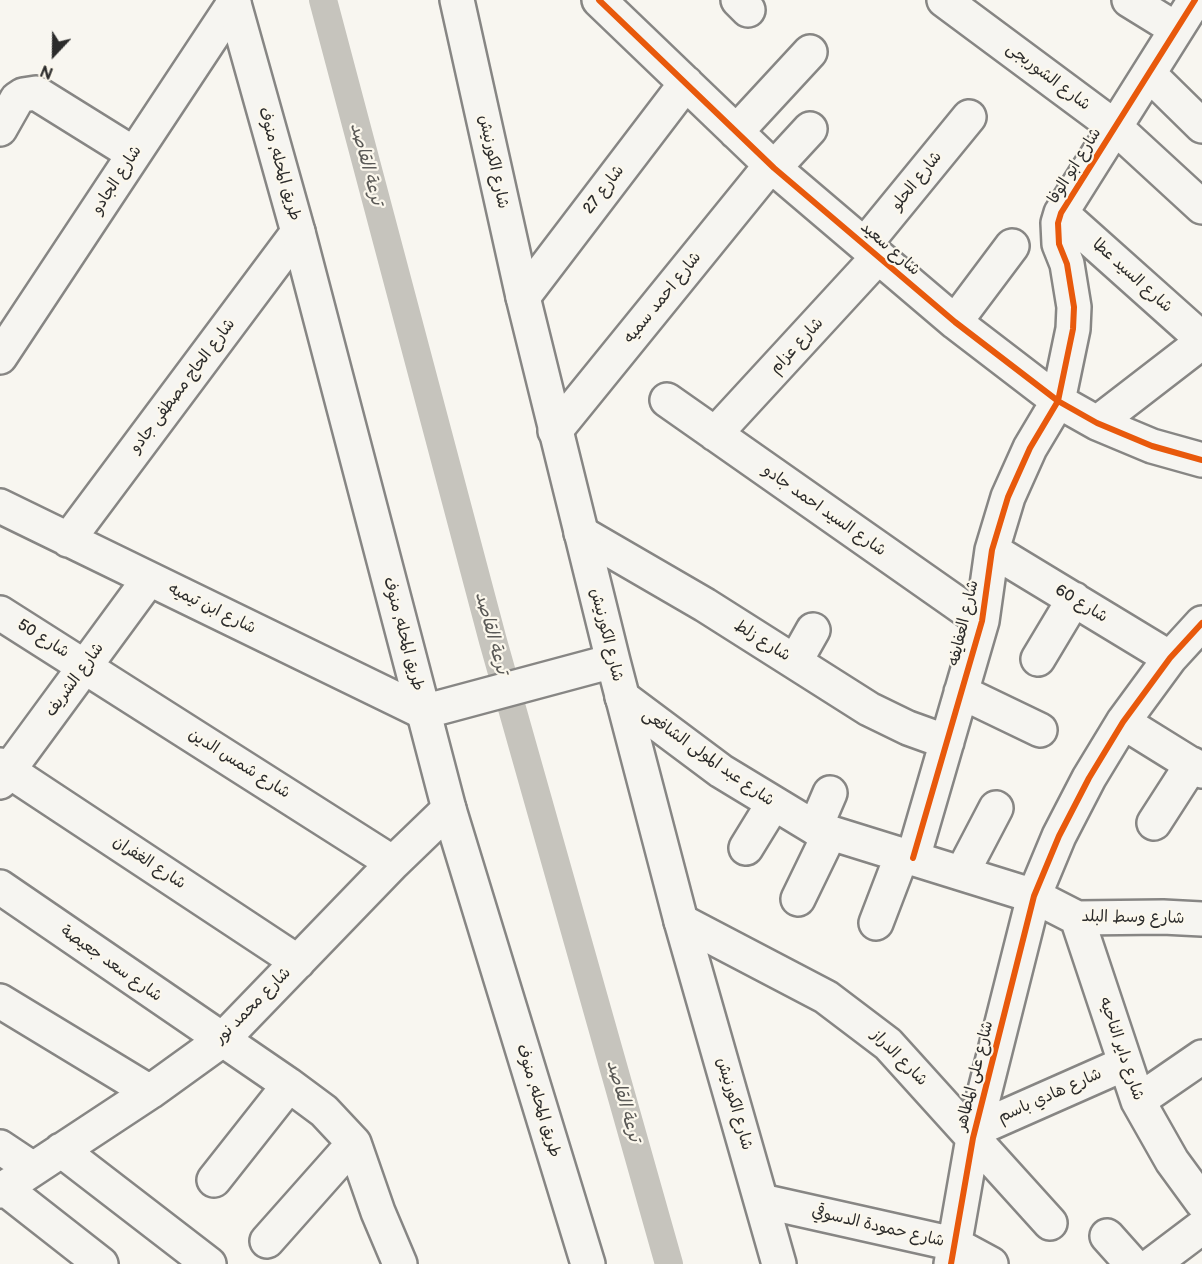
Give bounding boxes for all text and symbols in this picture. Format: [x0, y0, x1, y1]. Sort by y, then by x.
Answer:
north arrow [24, 24, 84, 84]
street label: شارع الشوربجى [1002, 39, 1094, 115]
text: N [38, 60, 56, 82]
street label: طريق المحله, منوف [254, 105, 304, 223]
street label: شارع الكورنيش [474, 113, 512, 211]
water label: ترعة القاصد [345, 121, 387, 207]
street label: شارع ابو الوفا [1044, 125, 1106, 207]
street label: شارع الجادو [88, 142, 146, 218]
street label: شارع الحلو [887, 148, 947, 214]
street label: شارع 27 [579, 162, 629, 218]
street label: شارع سعيد [856, 218, 924, 280]
street label: شارع السيد عطا [1088, 235, 1176, 317]
street label: شارع احمد سميه [620, 248, 706, 348]
street label: شارع عزام [766, 314, 828, 378]
street label: شارع الحاج مصطفى جادو [126, 315, 240, 457]
street label: شارع السيد احمد جادو [759, 461, 889, 561]
street label: طريق المحله, منوف [379, 575, 427, 693]
street label: شارع العفايفه [945, 578, 983, 668]
street label: شارع ابن تيميه [165, 580, 259, 638]
street label: شارع 60 [1051, 581, 1111, 627]
street label: شارع الكورنيش [585, 586, 627, 684]
water label: ترعة القاصد [470, 590, 512, 676]
street label: شارع 50 [14, 616, 72, 662]
street label: شارع زلط [730, 616, 794, 666]
street label: شارع الشريف [42, 639, 108, 721]
street label: شارع عبد المولى الشافعى [638, 705, 778, 811]
street label: شارع شمس الدين [185, 725, 293, 803]
street label: شارع الغفران [109, 832, 189, 894]
street label: شارع وسط البلد [1081, 908, 1185, 928]
street label: شارع سعد جعيصة [56, 922, 166, 1006]
street label: شارع محمد نور [211, 964, 295, 1048]
street label: شارع داير الناحيه [1094, 995, 1148, 1103]
street label: شارع على المطاهر [952, 1019, 998, 1133]
street label: شارع الدراز [867, 1026, 931, 1090]
street label: طريق المحله, منوف [512, 1042, 564, 1160]
street label: شارع الكورنيش [712, 1056, 756, 1152]
water label: ترعة القاصد [601, 1058, 645, 1144]
street label: شارع هادي باسم [995, 1065, 1105, 1127]
street label: شارع حمودة الدسوقي [810, 1202, 946, 1252]

